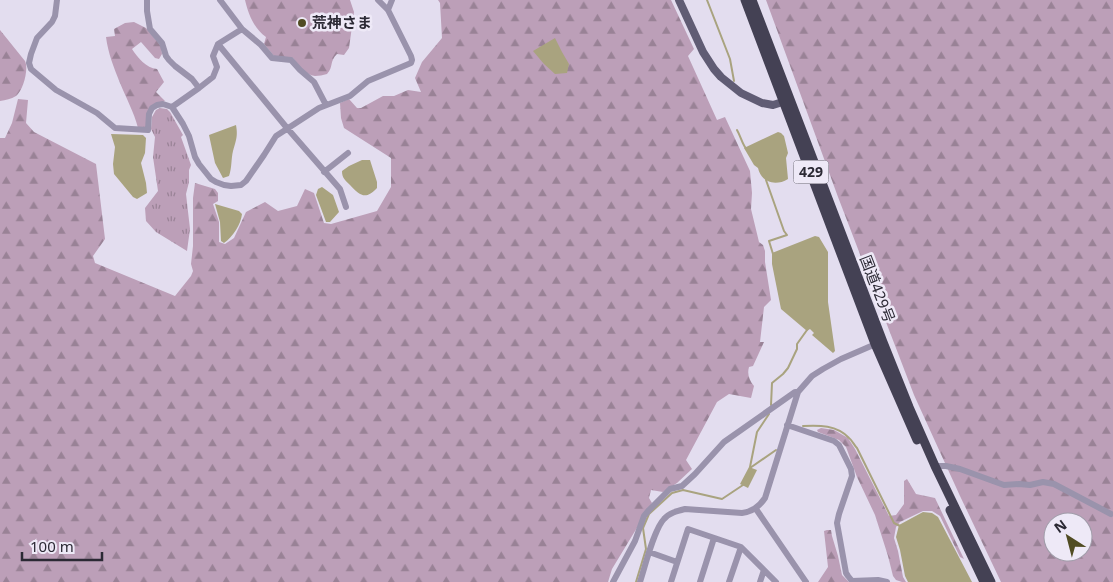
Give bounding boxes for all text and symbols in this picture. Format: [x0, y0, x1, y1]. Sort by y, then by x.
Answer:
place label: 荒神さま [312, 12, 372, 32]
marker: 荒神さま [296, 17, 308, 29]
road number: 429 [794, 160, 828, 183]
street label: 国道429号 [856, 252, 900, 325]
north arrow [1043, 512, 1093, 562]
text: N [1050, 515, 1070, 537]
scale bar [22, 530, 102, 562]
text: 100 m [30, 536, 74, 556]

